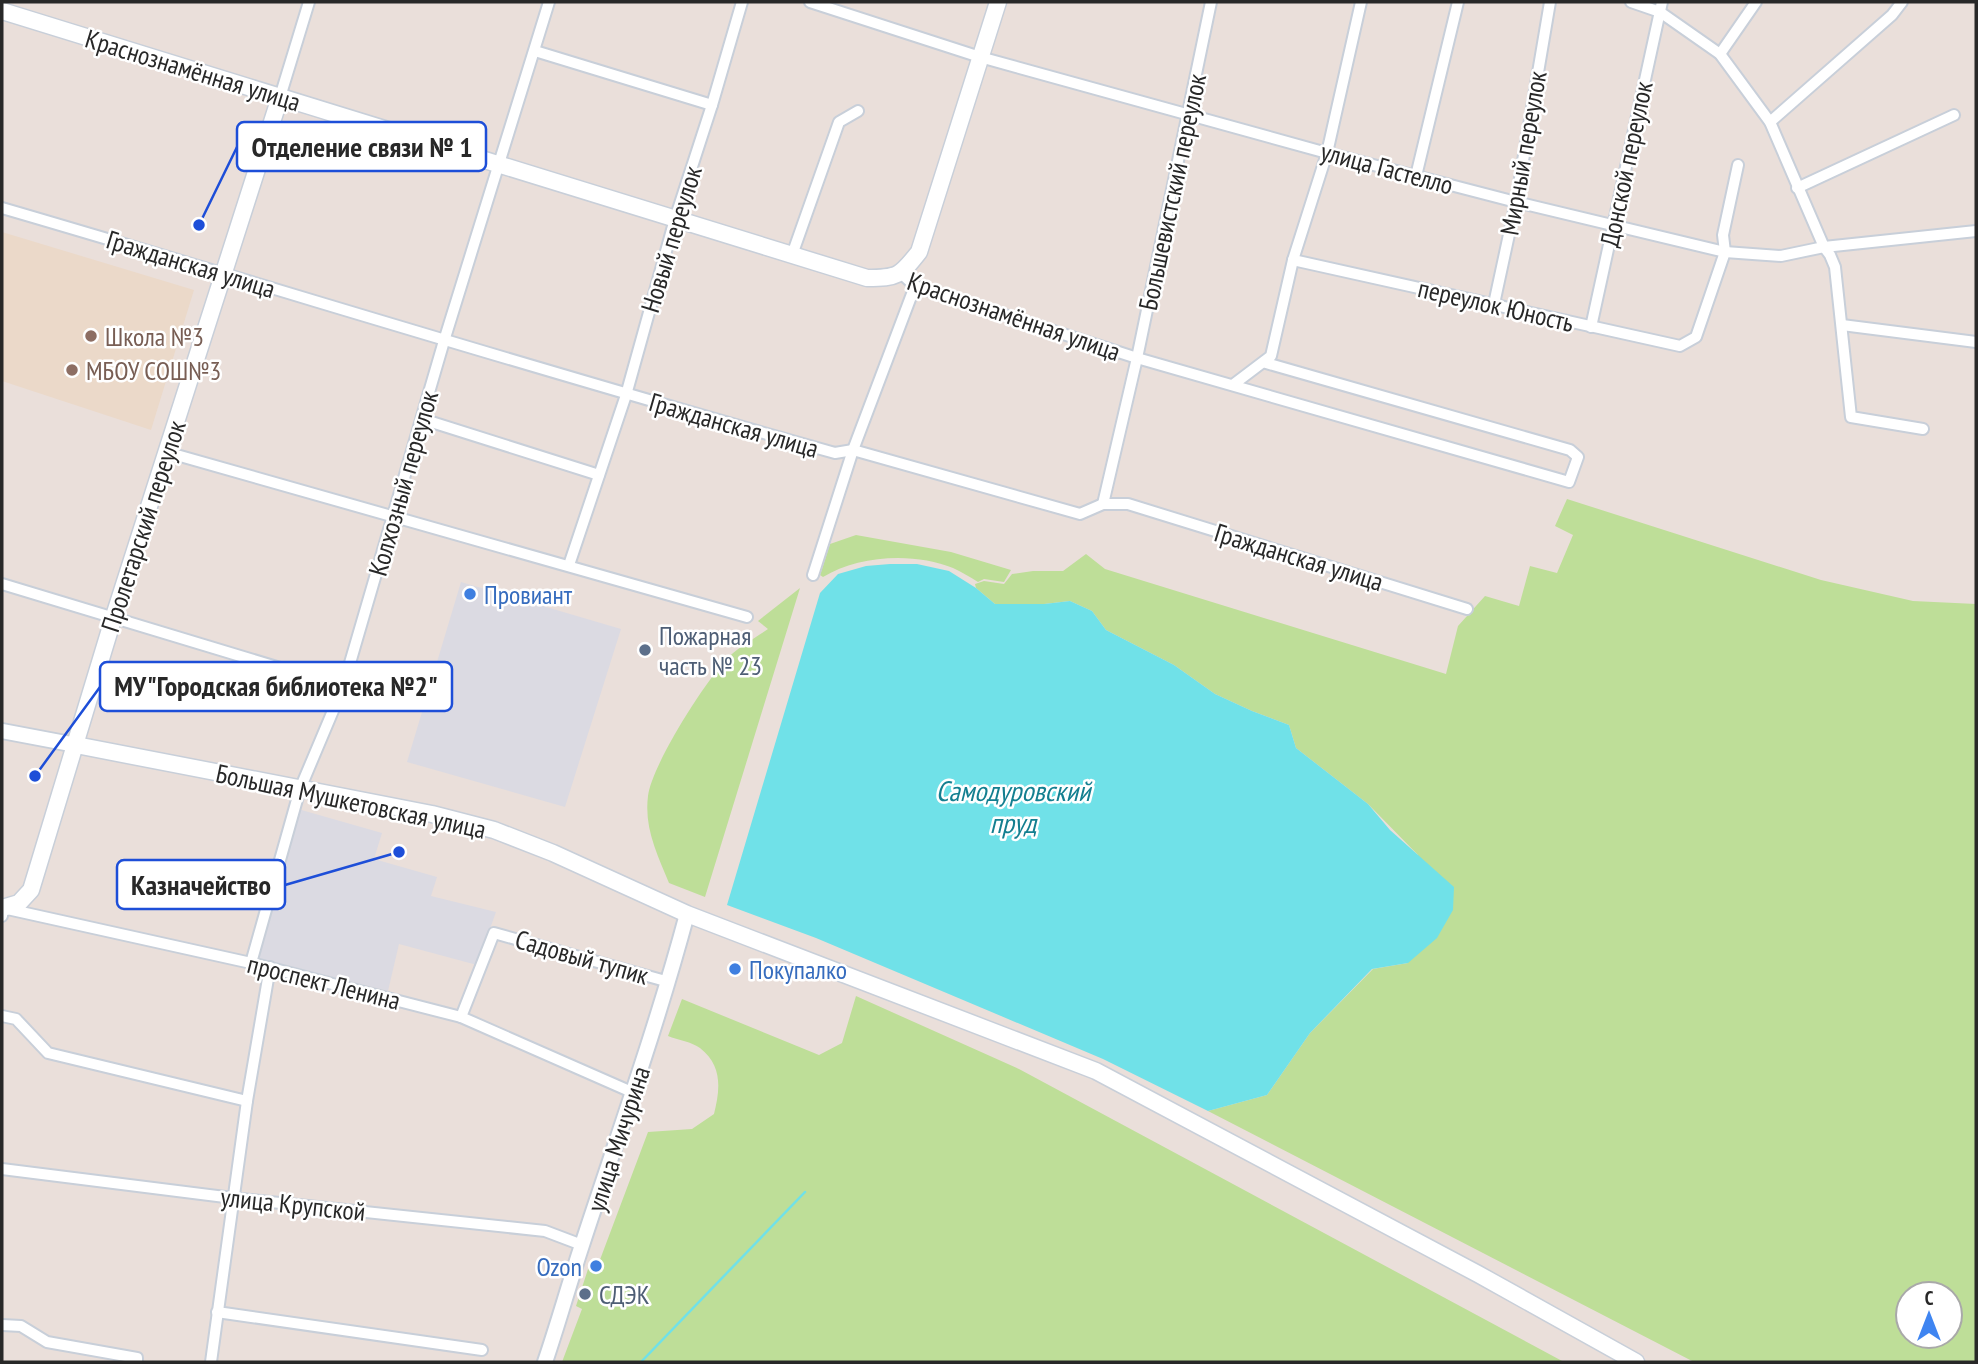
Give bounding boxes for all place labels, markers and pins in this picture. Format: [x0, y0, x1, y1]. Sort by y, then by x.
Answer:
callout: Отделение связи № 1 [237, 122, 486, 171]
place label: Школа №3 [105, 320, 204, 353]
marker: Школа №3 [83, 328, 99, 344]
place label: МБОУ СОШ№3 [86, 354, 221, 387]
marker: МБОУ СОШ№3 [64, 362, 80, 378]
place label: Провиант [484, 578, 573, 611]
marker: Провиант [462, 586, 478, 602]
place label: Пожарная часть № 23 [659, 619, 762, 682]
marker: Пожарная часть № 23 [637, 642, 653, 658]
callout: МУ"Городская библиотека №2" [100, 662, 452, 711]
callout: Казначейство [117, 860, 285, 909]
place label: Покупалко [749, 953, 847, 986]
marker: Покупалко [727, 961, 743, 977]
place label: Ozon [536, 1250, 582, 1283]
marker: Ozon [588, 1258, 604, 1274]
place label: СДЭК [599, 1278, 650, 1311]
marker: СДЭК [577, 1286, 593, 1302]

